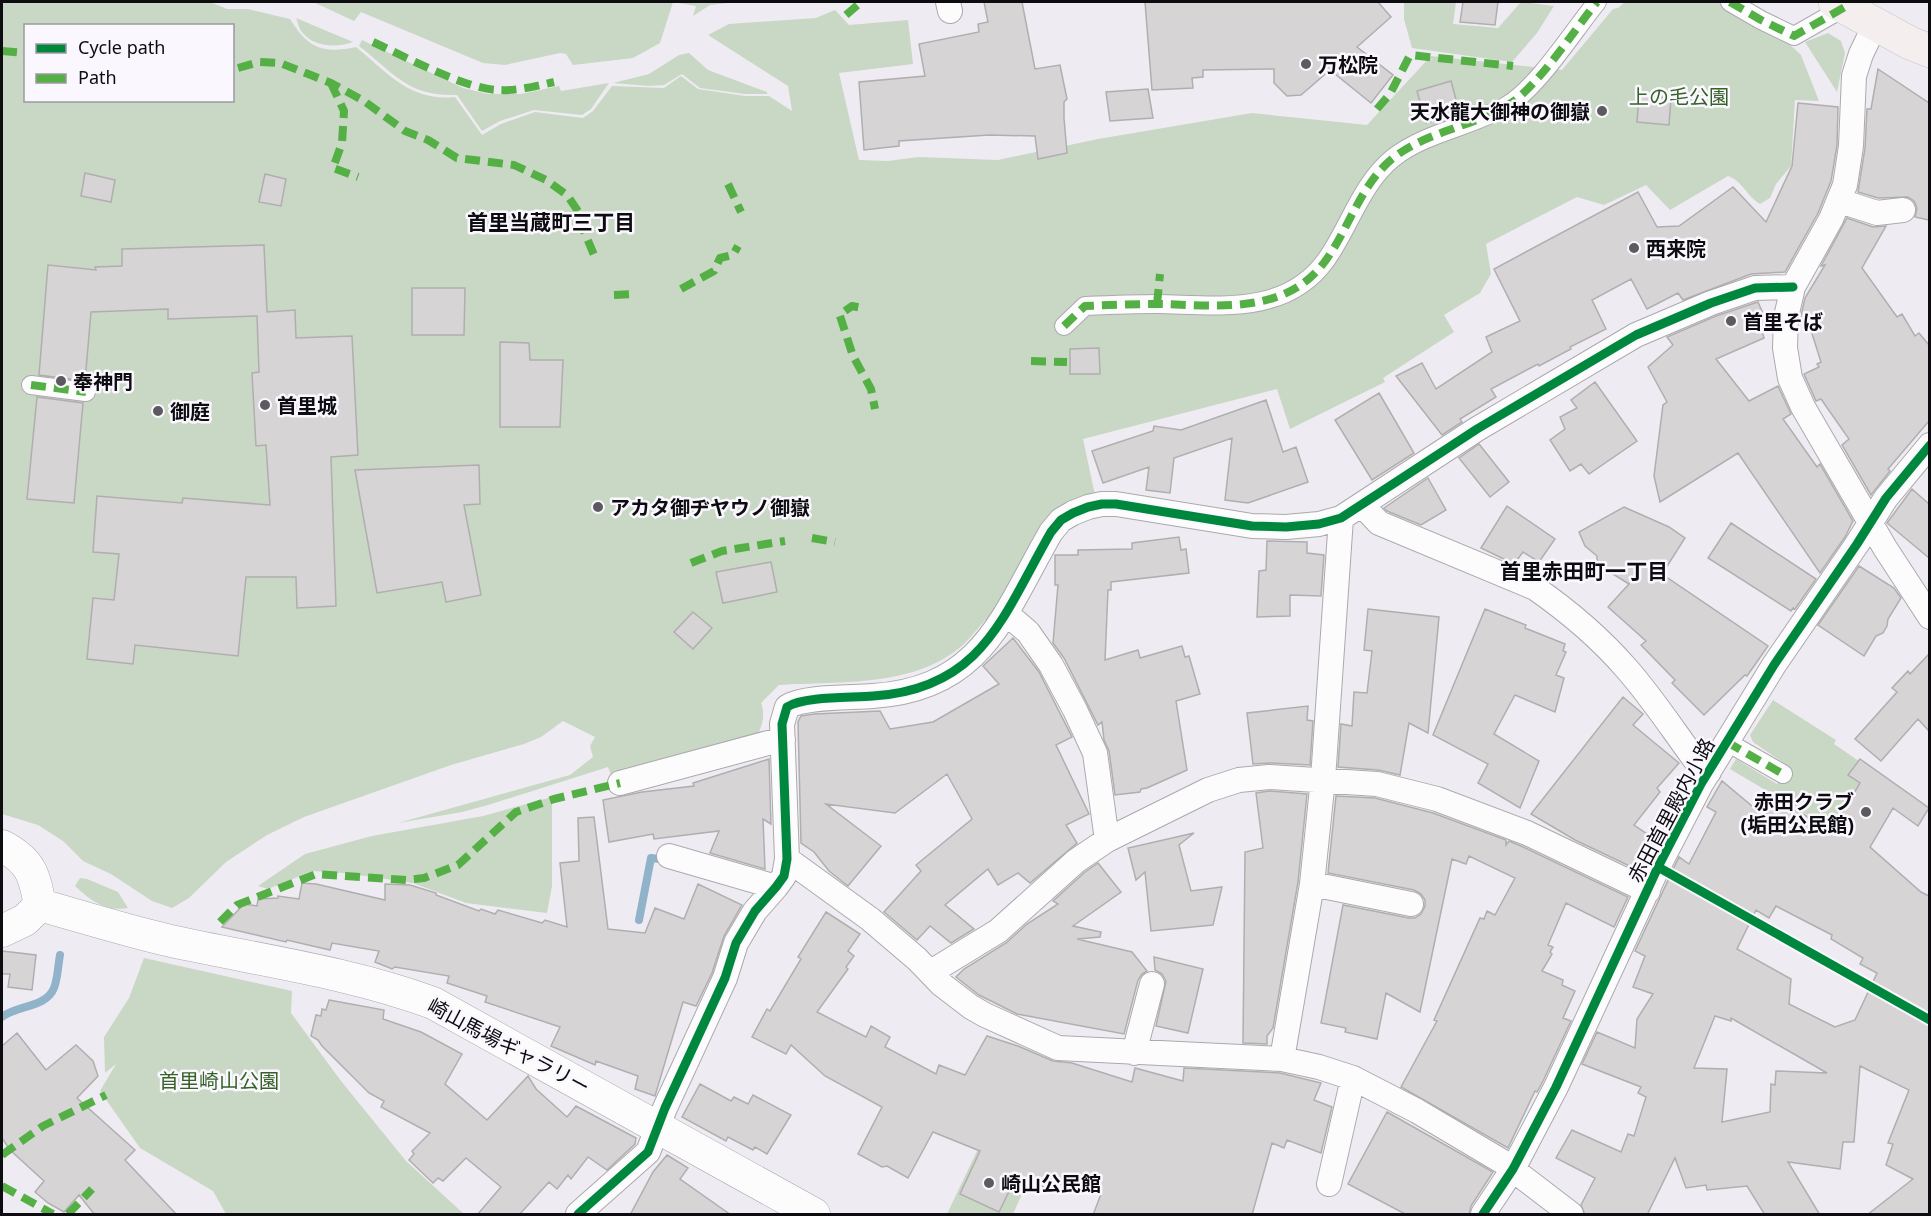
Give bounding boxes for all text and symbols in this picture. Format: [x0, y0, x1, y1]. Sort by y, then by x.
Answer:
legend [24, 24, 234, 102]
text: Cycle path [78, 35, 165, 59]
place label: 万松院 [1318, 51, 1378, 78]
marker: 万松院 [1299, 57, 1313, 71]
text: Path [78, 65, 117, 89]
park label: 上の毛公園 [1629, 83, 1729, 110]
place label: 天水龍大御神の御嶽 [1410, 98, 1590, 125]
marker: 天水龍大御神の御嶽 [1595, 104, 1609, 118]
district label: 首里当蔵町三丁目 [467, 208, 635, 236]
place label: 西来院 [1646, 235, 1706, 262]
marker: 西来院 [1627, 241, 1641, 255]
place label: 首里そば [1743, 308, 1823, 335]
marker: 首里そば [1724, 314, 1738, 328]
place label: 奉神門 [73, 368, 133, 395]
marker: 奉神門 [54, 374, 68, 388]
place label: 首里城 [277, 392, 337, 419]
place label: 御庭 [170, 398, 210, 425]
marker: 首里城 [258, 398, 272, 412]
marker: 御庭 [151, 404, 165, 418]
place label: アカタ御ヂヤウノ御嶽 [610, 494, 810, 521]
marker: アカタ御ヂヤウノ御嶽 [591, 500, 605, 514]
district label: 首里赤田町一丁目 [1500, 557, 1668, 585]
street label: 赤田首里殿内小路 [1622, 733, 1720, 887]
place label: 赤田クラブ (垢田公民館) [1740, 788, 1854, 838]
marker: 赤田クラブ (垢田公民館) [1859, 805, 1873, 819]
street label: 崎山馬場ギャラリー [423, 992, 595, 1100]
park label: 首里崎山公園 [159, 1067, 279, 1094]
place label: 崎山公民館 [1001, 1170, 1101, 1197]
marker: 崎山公民館 [982, 1176, 996, 1190]

